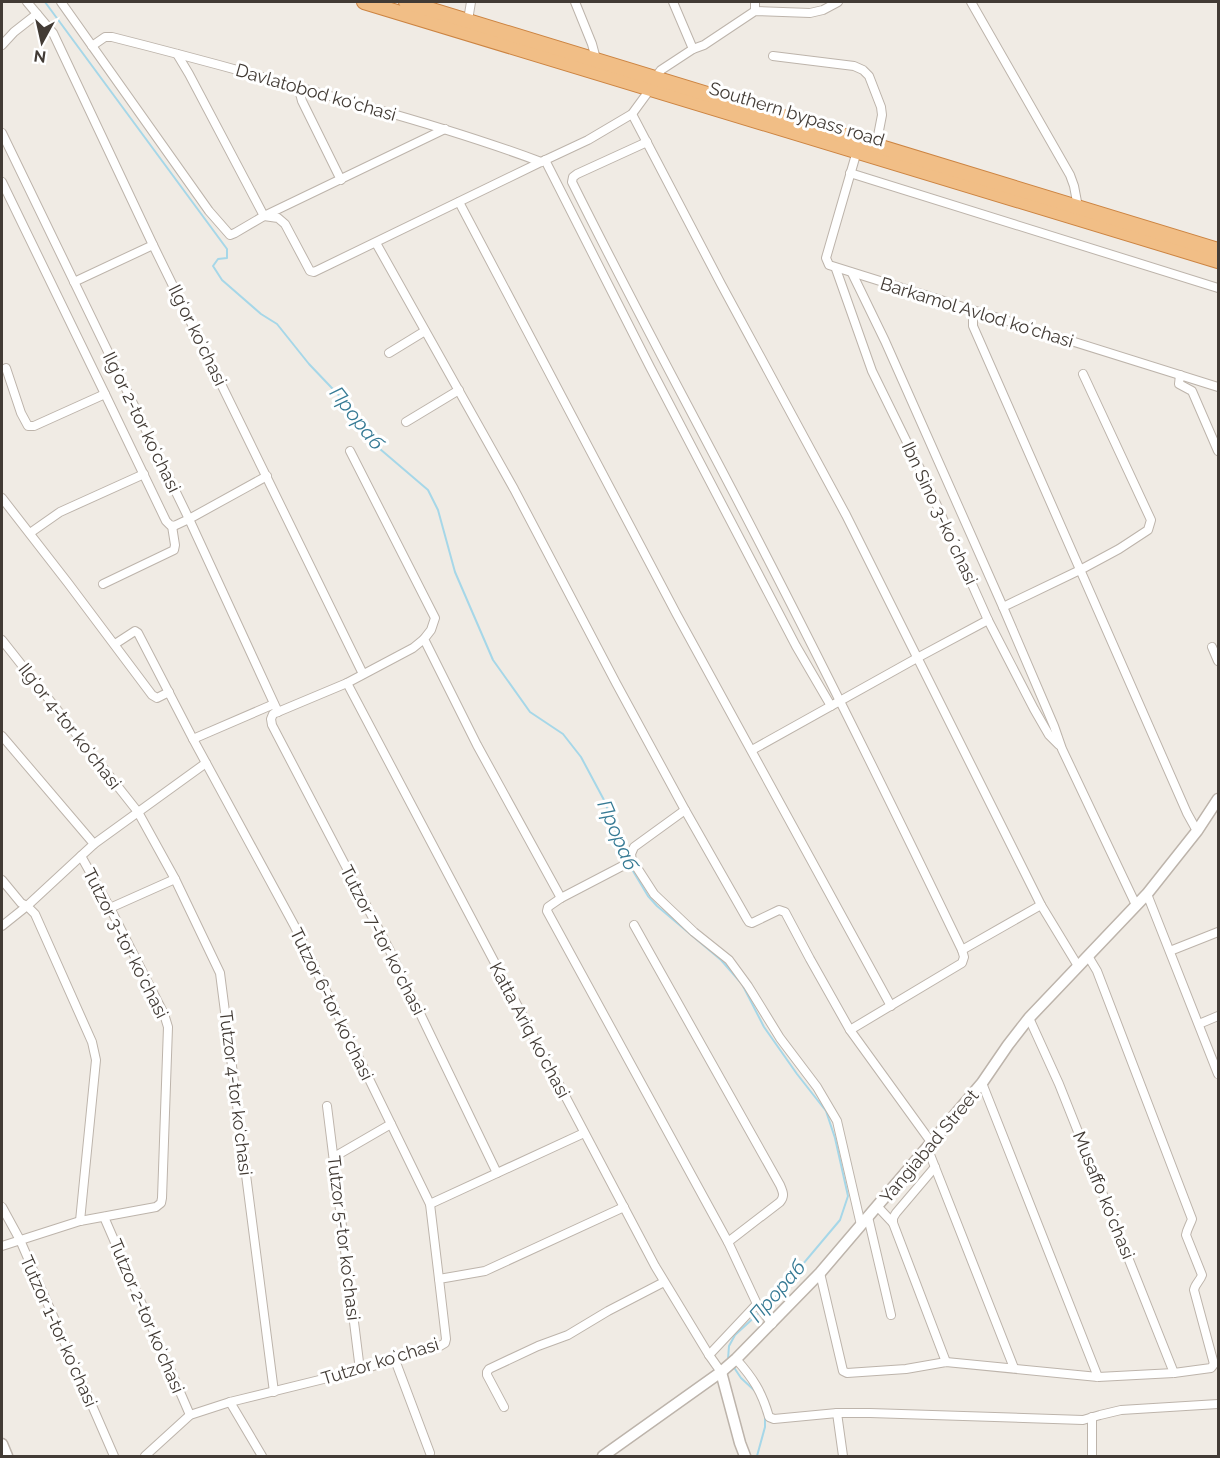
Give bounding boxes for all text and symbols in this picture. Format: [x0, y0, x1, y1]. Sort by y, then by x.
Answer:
north arrow [12, 12, 72, 72]
text: N [33, 46, 47, 67]
street label: Davlatobod koʻchasi [233, 59, 399, 125]
street label: Southern bypass road [707, 77, 887, 151]
street label: Barkamol Avlod koʻchasi [878, 273, 1076, 351]
street label: Ilgʻor koʻchasi [164, 281, 232, 389]
street label: Ilgʻor 2-tor koʻchasi [99, 348, 185, 496]
water label: Прораб [325, 381, 390, 455]
street label: Ibn Sino 3-koʼchasi [898, 438, 982, 588]
street label: Ilgʻor 4-tor koʻchasi [14, 659, 126, 793]
water label: Прораб [593, 796, 644, 875]
street label: Tutzor 7-tor koʻchasi [336, 862, 430, 1018]
street label: Tutzor 3-tor koʻchasi [79, 864, 173, 1022]
street label: Tutzor 6-tor koʻchasi [286, 924, 378, 1084]
street label: Katta Ariq koʻchasi [485, 959, 575, 1101]
street label: Tutzor 4-tor koʻchasi [215, 1009, 257, 1177]
street label: Yangiabad Street [875, 1085, 983, 1207]
street label: Musaffo koʻchasi [1069, 1128, 1139, 1262]
street label: Tutzor 5-tor koʻchasi [323, 1154, 365, 1322]
street label: Tutzor 2-tor koʻchasi [105, 1236, 189, 1396]
street label: Tutzor 1-tor koʻchasi [16, 1252, 102, 1410]
water label: Прораб [744, 1254, 811, 1327]
street label: Tutzor koʻchasi [319, 1333, 441, 1389]

